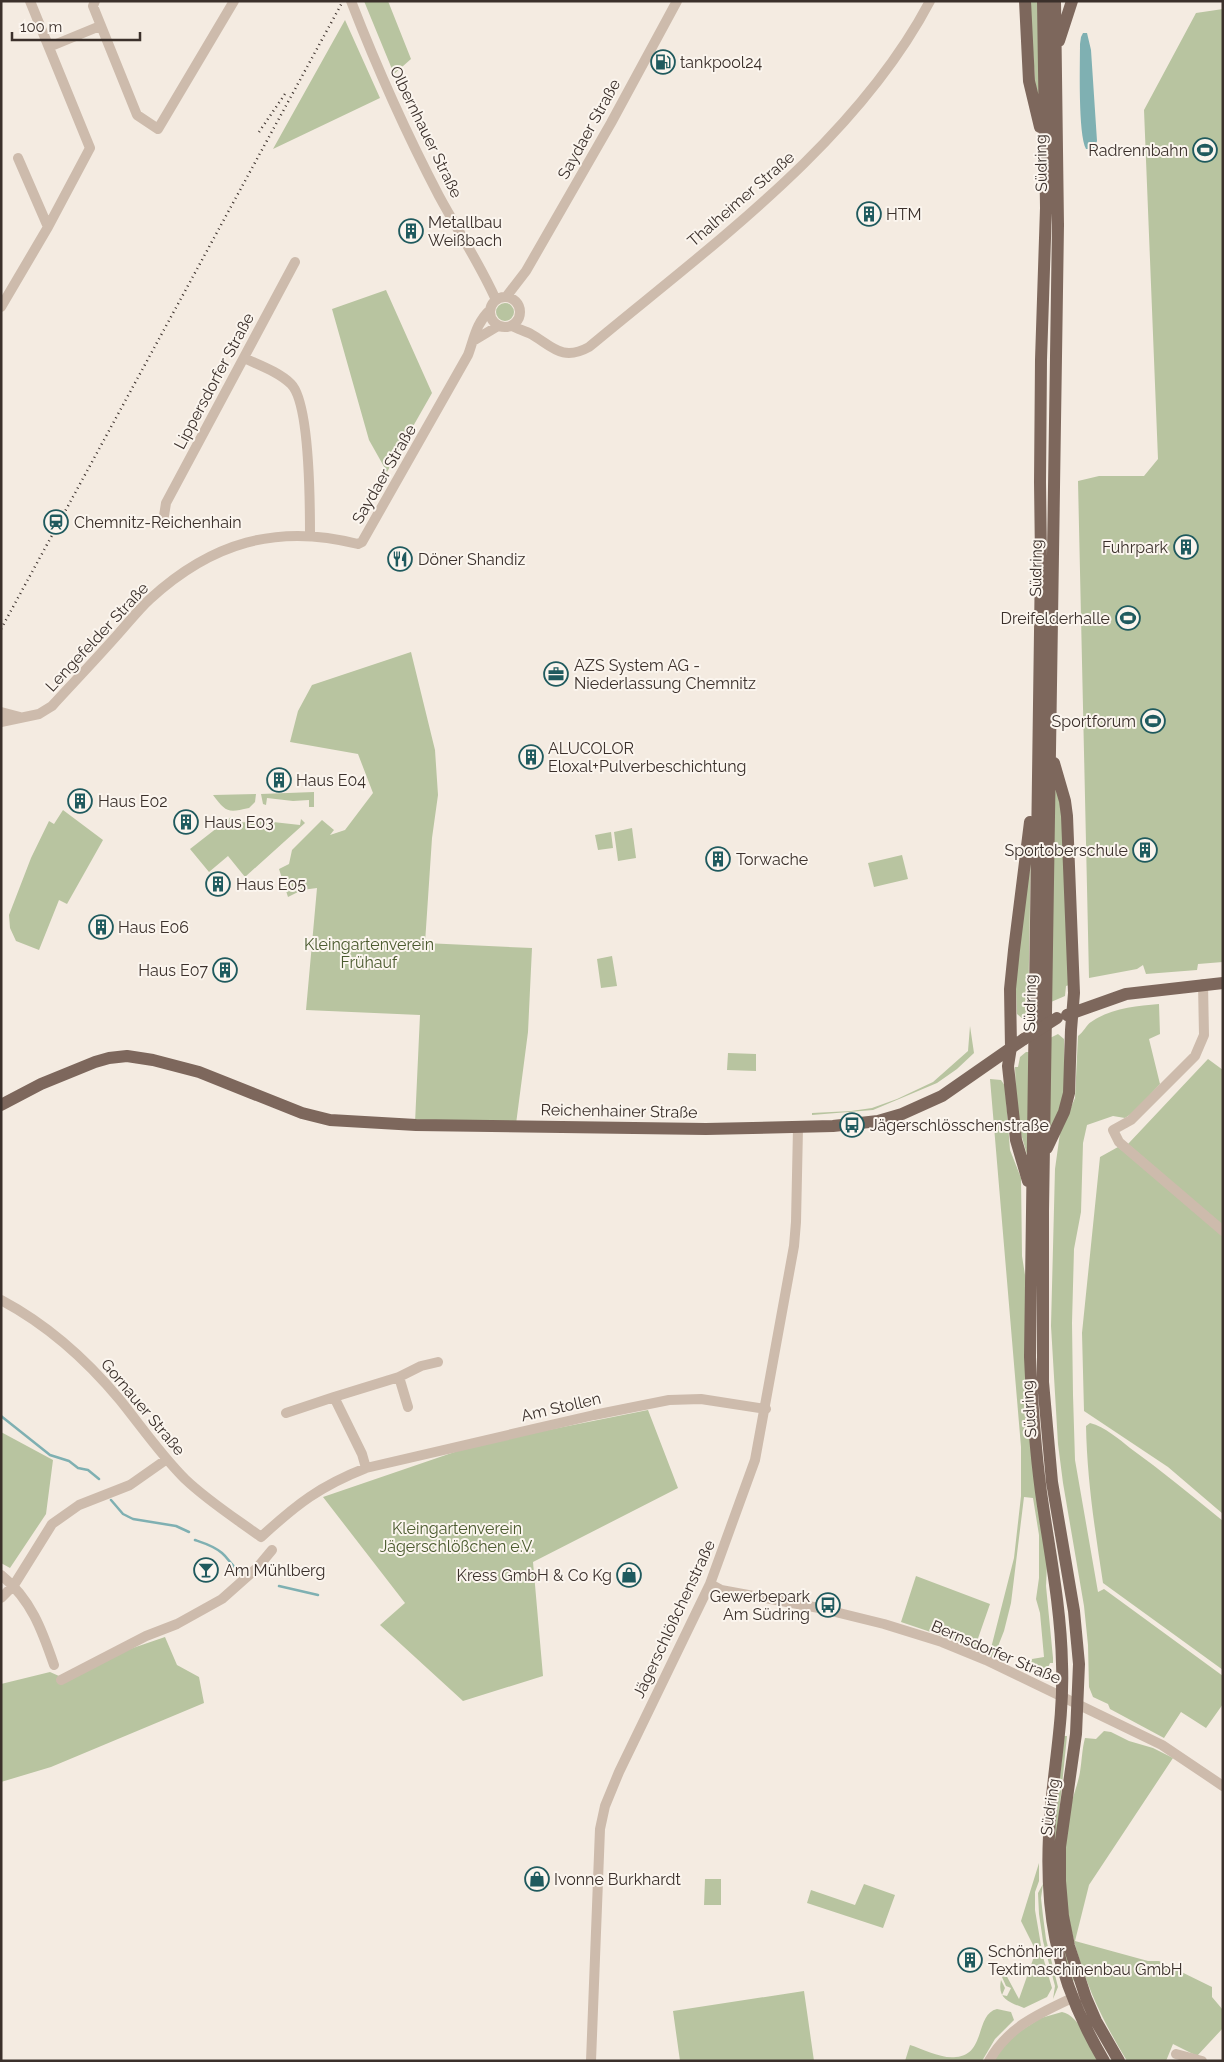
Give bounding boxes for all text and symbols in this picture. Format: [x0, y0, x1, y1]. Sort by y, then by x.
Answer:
scale bar [12, 10, 140, 42]
text: 100 m [20, 18, 62, 36]
fuel station icon: tankpool24 [650, 49, 676, 75]
place label: tankpool24 [680, 53, 762, 72]
street label: Olbernhauer Straße [386, 63, 466, 201]
street label: Saydaer Straße [554, 76, 624, 182]
street label: Südring [1031, 134, 1051, 192]
sports icon: Radrennbahn [1192, 137, 1218, 163]
place label: Radrennbahn [1088, 141, 1188, 160]
street label: Thalheimer Straße [684, 147, 798, 251]
building icon: HTM [856, 201, 882, 227]
place label: HTM [886, 205, 922, 224]
place label: Metallbau Weißbach [428, 213, 502, 250]
building icon: Metallbau Weißbach [398, 218, 424, 244]
street label: Lippersdorfer Straße [170, 310, 258, 452]
street label: Saydaer Straße [348, 421, 420, 527]
station icon: Chemnitz-Reichenhain [43, 509, 69, 535]
place label: Chemnitz-Reichenhain [74, 513, 242, 532]
building icon: Fuhrpark [1173, 534, 1199, 560]
place label: Fuhrpark [1102, 538, 1169, 557]
street label: Südring [1026, 539, 1046, 597]
restaurant icon: Döner Shandiz [387, 546, 413, 572]
place label: Döner Shandiz [418, 550, 526, 569]
street label: Lengefelder Straße [42, 579, 152, 695]
sports icon: Dreifelderhalle [1115, 605, 1141, 631]
place label: Dreifelderhalle [1000, 609, 1110, 628]
place label: AZS System AG - Niederlassung Chemnitz [574, 656, 756, 693]
office icon: AZS System AG - Niederlassung Chemnitz [543, 661, 569, 687]
sports icon: Sportforum [1140, 708, 1166, 734]
place label: Sportforum [1052, 712, 1136, 731]
place label: ALUCOLOR Eloxal+Pulverbeschichtung [548, 739, 746, 776]
building icon: ALUCOLOR Eloxal+Pulverbeschichtung [518, 744, 544, 770]
building icon: Haus E04 [266, 767, 292, 793]
place label: Haus E04 [296, 771, 366, 790]
building icon: Haus E02 [67, 788, 93, 814]
place label: Haus E02 [98, 792, 168, 811]
building icon: Haus E03 [173, 809, 199, 835]
place label: Haus E03 [204, 813, 274, 832]
building icon: Sportoberschule [1132, 837, 1158, 863]
place label: Sportoberschule [1005, 841, 1128, 860]
building icon: Torwache [705, 846, 731, 872]
place label: Torwache [736, 850, 808, 869]
building icon: Haus E05 [205, 871, 231, 897]
place label: Haus E05 [236, 875, 306, 894]
building icon: Haus E06 [88, 914, 114, 940]
place label: Haus E06 [118, 918, 189, 937]
park label: Kleingartenverein Frühauf [304, 935, 434, 972]
building icon: Haus E07 [212, 957, 238, 983]
place label: Haus E07 [138, 961, 208, 980]
street label: Südring [1020, 974, 1040, 1032]
street label: Reichenhainer Straße [540, 1100, 698, 1122]
bus stop icon: Jägerschlösschenstraße [839, 1112, 865, 1138]
place label: Jägerschlösschenstraße [870, 1116, 1049, 1135]
street label: Gornauer Straße [97, 1355, 189, 1459]
street label: Südring [1018, 1380, 1040, 1438]
street label: Am Stollen [519, 1389, 603, 1425]
park label: Kleingartenverein Jägerschlößchen e.V. [380, 1519, 534, 1556]
street label: Jägerschlößchenstraße [629, 1537, 719, 1701]
bar icon: Am Mühlberg [193, 1557, 219, 1583]
place label: Am Mühlberg [224, 1561, 325, 1580]
shop icon: Kress GmbH & Co Kg [616, 1562, 642, 1588]
place label: Kress GmbH & Co Kg [457, 1566, 612, 1585]
place label: Gewerbepark Am Südring [710, 1587, 811, 1624]
bus stop icon: Gewerbepark Am Südring [815, 1592, 841, 1618]
street label: Bernsdorfer Straße [928, 1616, 1064, 1688]
street label: Südring [1037, 1777, 1063, 1837]
shop icon: Ivonne Burkhardt [524, 1866, 550, 1892]
place label: Ivonne Burkhardt [554, 1870, 682, 1889]
place label: Schönherr Textimaschinenbau GmbH [988, 1942, 1183, 1979]
building icon: Schönherr Textimaschinenbau GmbH [957, 1947, 983, 1973]

